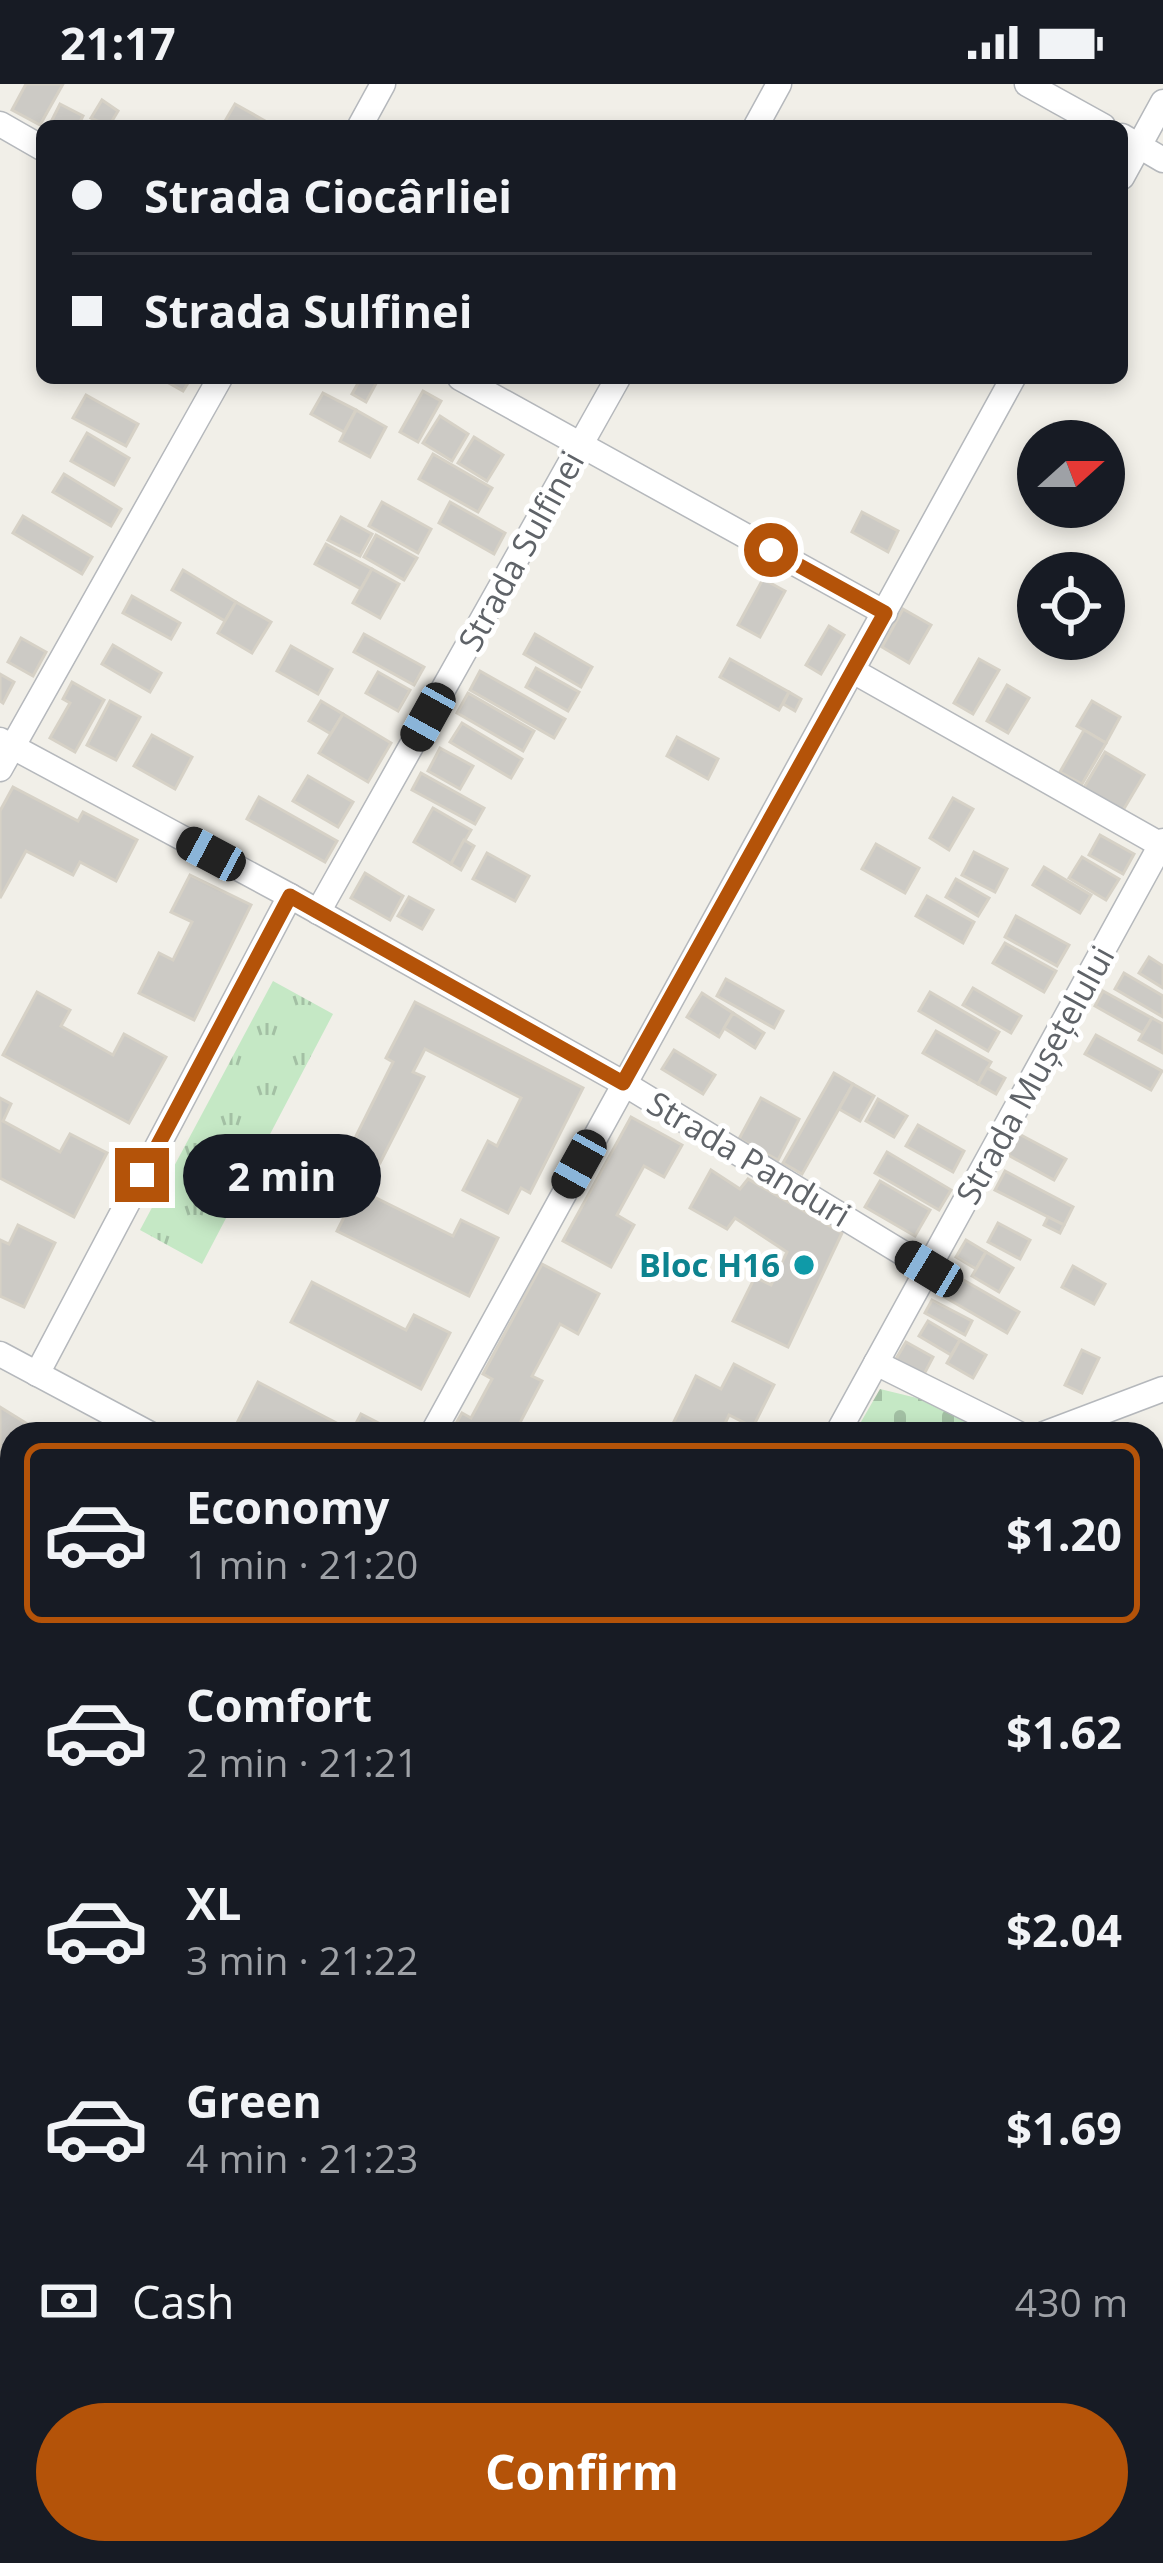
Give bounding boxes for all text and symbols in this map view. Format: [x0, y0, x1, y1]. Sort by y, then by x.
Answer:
text: 21:17 [60, 12, 176, 73]
text: Strada Ciocârliei [144, 165, 512, 226]
text: Strada Sulfinei [144, 280, 472, 341]
north arrow [1017, 420, 1125, 528]
map controls [1017, 420, 1125, 660]
street label: Strada Sulfinei [447, 443, 594, 659]
route start [744, 523, 798, 577]
button: locate [1017, 552, 1125, 660]
car [395, 677, 461, 757]
car [171, 821, 251, 887]
street label: Strada Mușețelului [945, 938, 1124, 1212]
street label: Strada Panduri [639, 1080, 859, 1237]
car [546, 1124, 612, 1204]
callout: 2 min [184, 1133, 382, 1217]
route end [115, 1148, 169, 1202]
text: 2 min [228, 1149, 336, 1202]
car [889, 1235, 969, 1303]
place label: Bloc H16 [639, 1242, 780, 1287]
marker: Bloc H16 [791, 1252, 817, 1278]
text: Economy [186, 1476, 389, 1537]
icon: car [42, 1479, 150, 1587]
text: $1.20 [1006, 1503, 1122, 1564]
text: 1 min · 21:20 [186, 1537, 418, 1590]
text: Comfort [186, 1674, 372, 1735]
icon: car [42, 1677, 150, 1785]
text: $1.62 [1006, 1701, 1122, 1762]
text: 2 min · 21:21 [186, 1735, 418, 1788]
text: XL [186, 1872, 241, 1933]
icon: car [42, 1875, 150, 1983]
text: $2.04 [1006, 1899, 1122, 1960]
text: 3 min · 21:22 [186, 1933, 418, 1986]
text: Green [186, 2070, 322, 2131]
icon: car [42, 2073, 150, 2181]
text: $1.69 [1006, 2097, 1122, 2158]
text: 4 min · 21:23 [186, 2131, 418, 2184]
icon: cash [36, 2268, 102, 2334]
text: Cash [132, 2271, 234, 2332]
text: 430 m [1015, 2275, 1128, 2328]
button: Confirm [36, 2403, 1128, 2541]

